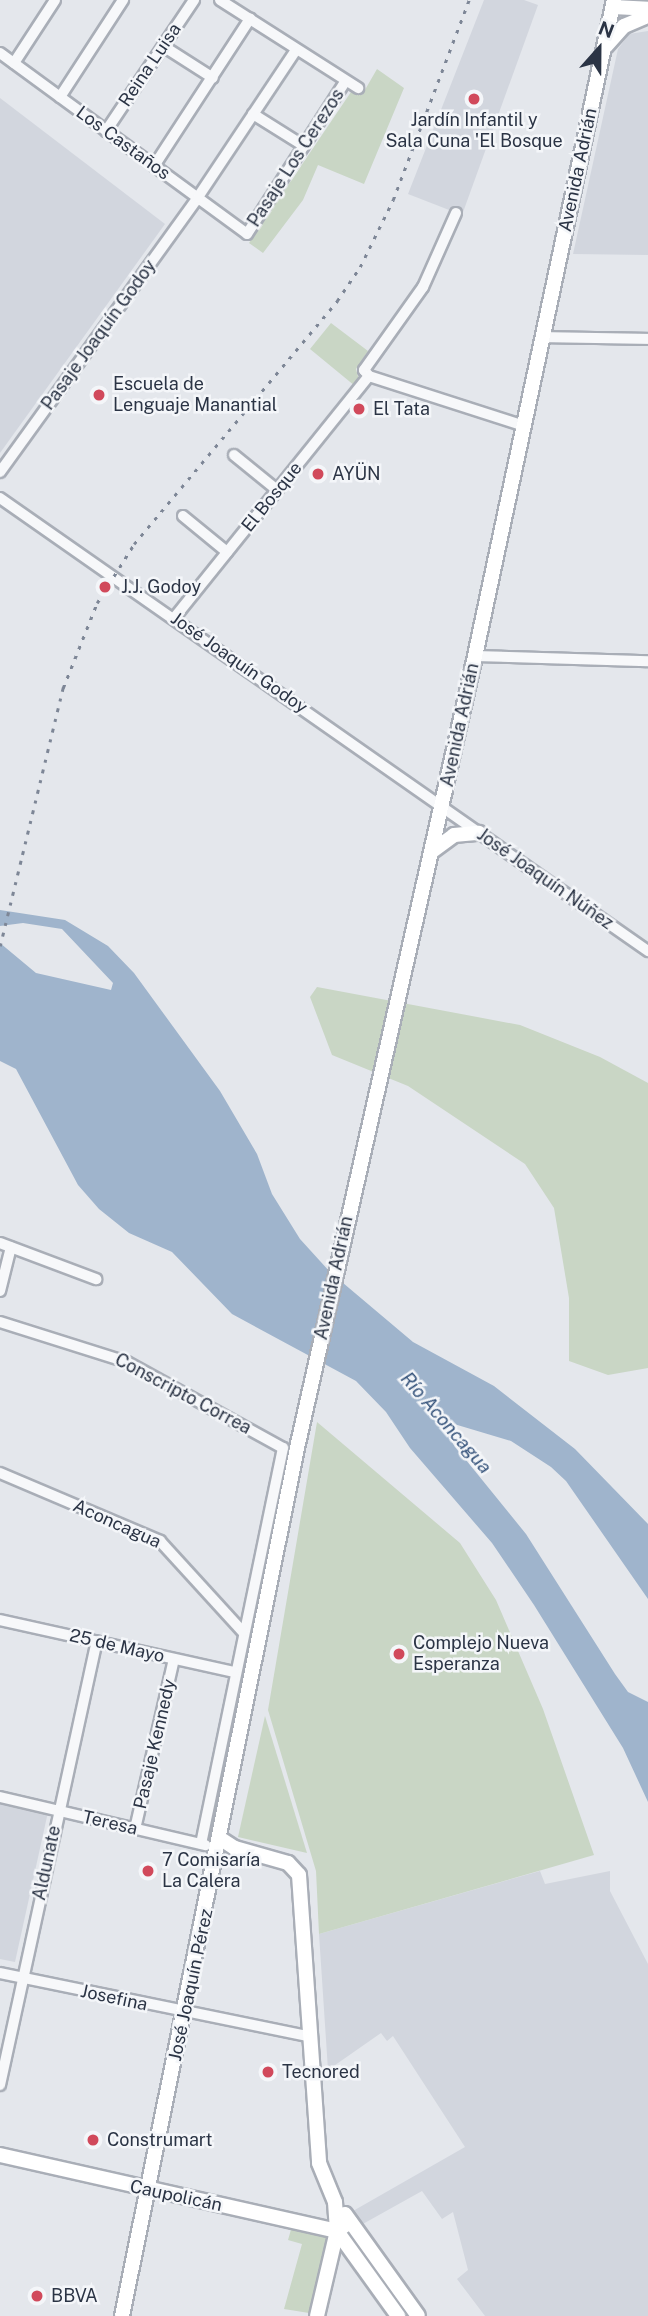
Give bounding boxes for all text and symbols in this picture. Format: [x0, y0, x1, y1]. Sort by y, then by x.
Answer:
north arrow [564, 14, 634, 84]
text: N [596, 16, 617, 42]
street label: Reina Luisa [114, 19, 186, 111]
street label: Pasaje Los Cerezos [243, 85, 349, 231]
marker: Jardín Infantil y Sala Cuna 'El Bosque [466, 91, 482, 107]
street label: Los Castaños [72, 102, 174, 184]
street label: Avenida Adrián [554, 106, 602, 234]
place label: Jardín Infantil y Sala Cuna 'El Bosque [385, 110, 563, 152]
street label: Pasaje Joaquín Godoy [37, 255, 161, 415]
place label: Escuela de Lenguaje Manantial [113, 374, 277, 416]
marker: Escuela de Lenguaje Manantial [91, 387, 107, 403]
place label: El Tata [373, 398, 430, 420]
marker: El Tata [351, 401, 367, 417]
street label: El Bosque [237, 458, 307, 536]
place label: AYÜN [332, 463, 381, 485]
marker: AYÜN [310, 466, 326, 482]
place label: J.J. Godoy [121, 576, 201, 598]
marker: J.J. Godoy [95, 577, 115, 597]
street label: José Joaquín Godoy [166, 608, 312, 718]
street label: Avenida Adrián [436, 661, 484, 789]
street label: José Joaquín Núñez [473, 824, 617, 934]
street label: Avenida Adrián [310, 1214, 358, 1342]
street label: Conscripto Correa [111, 1349, 255, 1439]
water label: Río Aconcagua [396, 1368, 496, 1478]
street label: Aconcagua [70, 1495, 164, 1553]
street label: 25 de Mayo [67, 1625, 167, 1667]
place label: Complejo Nueva Esperanza [413, 1633, 549, 1676]
marker: Complejo Nueva Esperanza [391, 1646, 407, 1662]
street label: Pasaje Kennedy [130, 1677, 180, 1811]
street label: Teresa [80, 1806, 140, 1840]
street label: Aldunate [29, 1824, 65, 1902]
place label: 7 Comisaría La Calera [162, 1850, 260, 1892]
marker: 7 Comisaría La Calera [140, 1863, 156, 1879]
street label: José Joaquín Pérez [164, 1907, 218, 2063]
street label: Josefina [78, 1980, 150, 2016]
place label: Tecnored [282, 2061, 360, 2083]
marker: Tecnored [260, 2064, 276, 2080]
place label: Construmart [107, 2129, 213, 2151]
marker: Construmart [85, 2132, 101, 2148]
street label: Caupolicán [128, 2176, 224, 2216]
place label: BBVA [51, 2285, 98, 2307]
marker: BBVA [29, 2288, 45, 2304]

